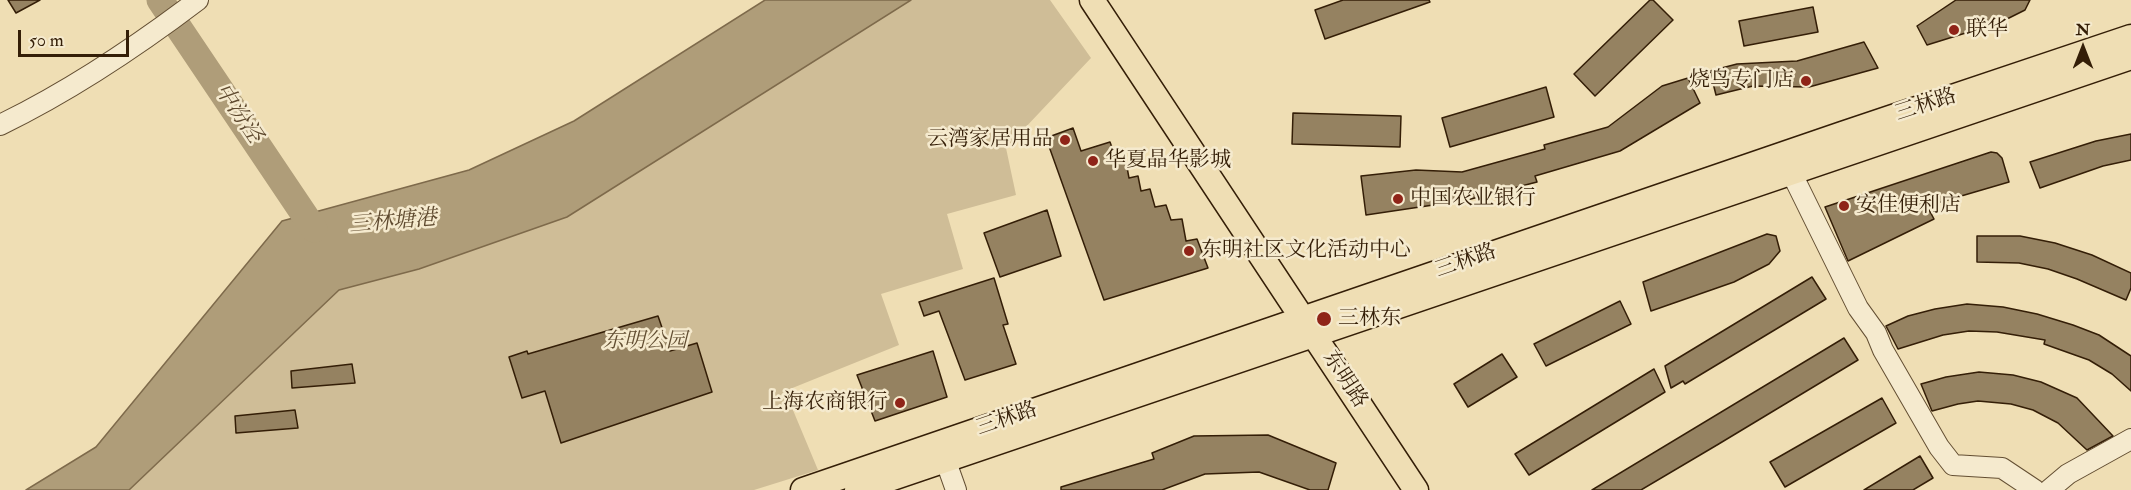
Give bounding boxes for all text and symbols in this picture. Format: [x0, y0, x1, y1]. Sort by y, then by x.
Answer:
place label: 联华 [1966, 17, 2008, 43]
scale bar [21, 18, 132, 56]
north arrow [2053, 18, 2113, 78]
text: N [2076, 20, 2090, 40]
marker: 联华 [1947, 23, 1961, 37]
text: 50 m [29, 29, 64, 52]
place label: 烧鸟专门店 [1689, 68, 1794, 94]
marker: 烧鸟专门店 [1799, 74, 1813, 88]
water label: 中汾泾 [208, 79, 266, 149]
street label: 三林路 [1892, 84, 1960, 128]
place label: 云湾家居用品 [927, 127, 1053, 153]
marker: 云湾家居用品 [1058, 133, 1072, 147]
place label: 华夏晶华影城 [1105, 148, 1231, 174]
marker: 华夏晶华影城 [1086, 154, 1100, 168]
place label: 中国农业银行 [1410, 186, 1536, 212]
marker: 中国农业银行 [1391, 192, 1405, 206]
place label: 安佳便利店 [1856, 193, 1961, 219]
marker: 安佳便利店 [1837, 199, 1851, 213]
water label: 三林塘港 [348, 206, 438, 240]
place label: 东明社区文化活动中心 [1201, 238, 1411, 264]
street label: 三林路 [1432, 240, 1500, 284]
marker: 东明社区文化活动中心 [1182, 244, 1196, 258]
place label: 三林东 [1338, 306, 1401, 332]
marker: 三林东 [1315, 310, 1333, 328]
park label: 东明公园 [603, 329, 687, 355]
street label: 东明路 [1316, 347, 1372, 413]
place label: 上海农商银行 [762, 390, 888, 416]
marker: 上海农商银行 [893, 396, 907, 410]
street label: 三林路 [973, 398, 1041, 442]

